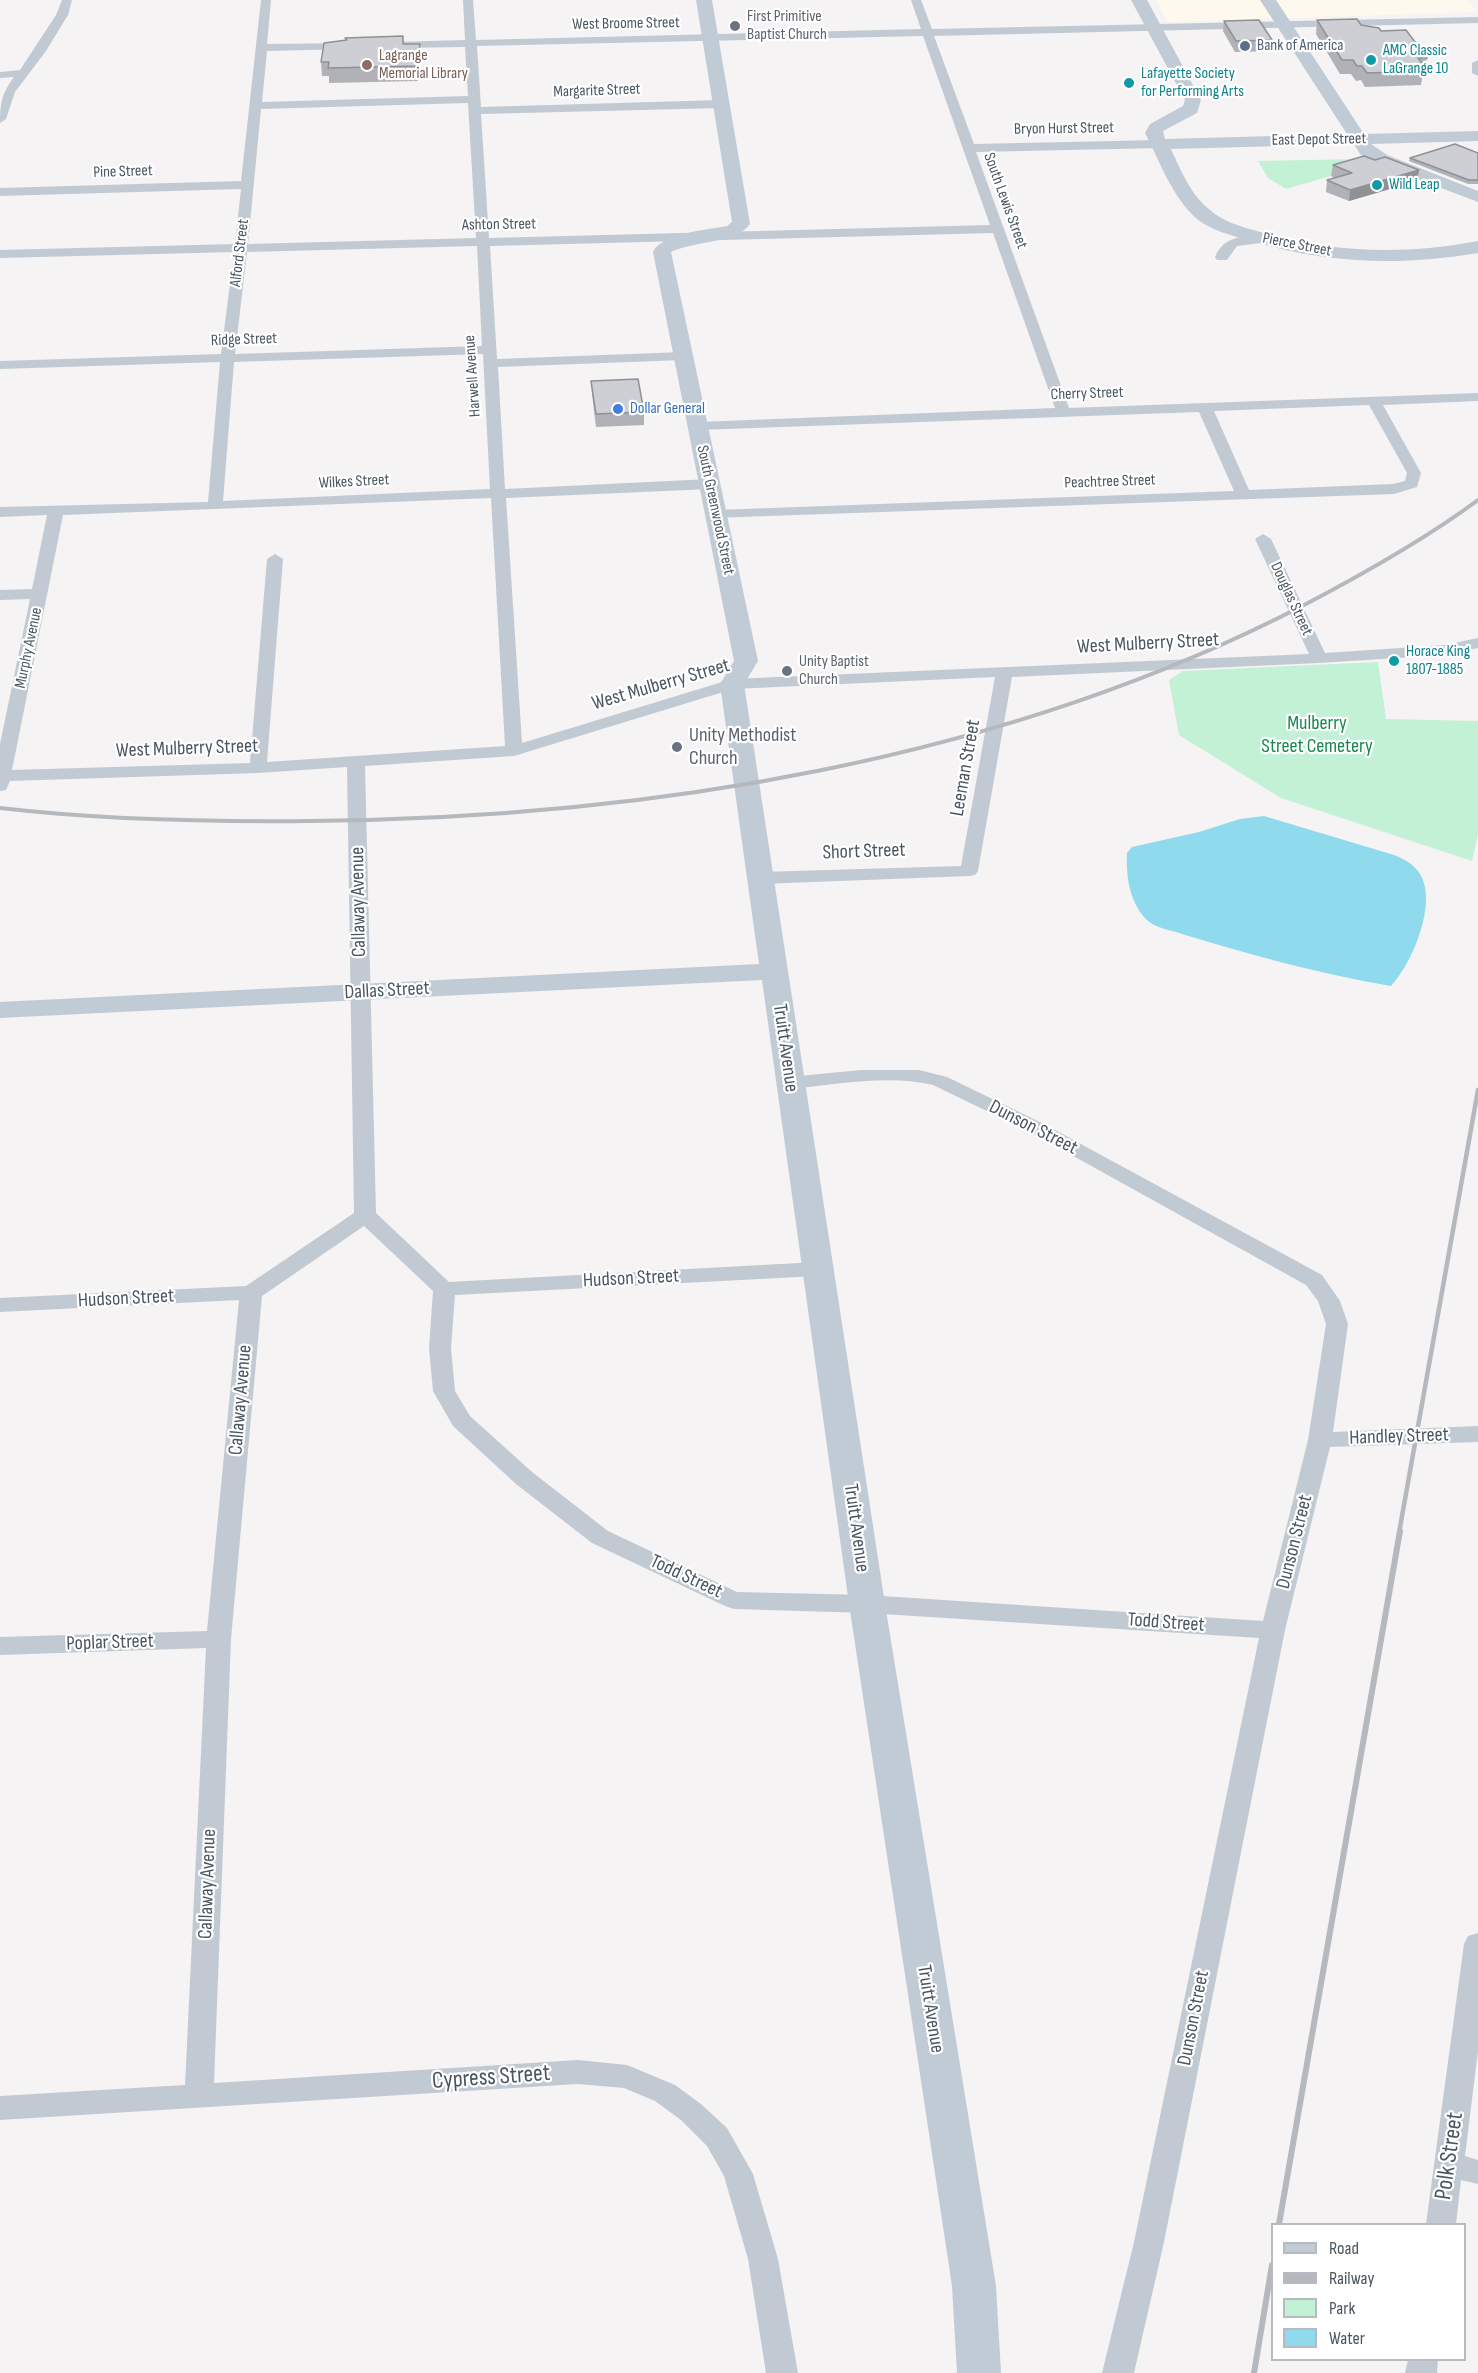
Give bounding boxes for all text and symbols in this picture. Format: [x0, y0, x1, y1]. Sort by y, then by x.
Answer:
place label: First Primitive Baptist Church [747, 7, 827, 45]
street label: West Broome Street [572, 13, 680, 35]
marker: First Primitive Baptist Church [728, 19, 742, 33]
place label: Bank of America [1257, 36, 1343, 56]
marker: Bank of America [1238, 39, 1252, 53]
place label: AMC Classic LaGrange 10 [1383, 41, 1448, 79]
place label: Lagrange Memorial Library [379, 46, 468, 84]
marker: AMC Classic LaGrange 10 [1364, 53, 1378, 67]
marker: Lagrange Memorial Library [360, 58, 374, 72]
place label: Lafayette Society for Performing Arts [1141, 64, 1244, 102]
marker: Lafayette Society for Performing Arts [1122, 76, 1136, 90]
street label: Margarite Street [553, 80, 641, 102]
street label: Bryon Hurst Street [1014, 119, 1114, 139]
street label: East Depot Street [1272, 130, 1366, 150]
street label: South Lewis Street [979, 150, 1031, 252]
street label: Pine Street [93, 161, 153, 183]
place label: Wild Leap [1389, 175, 1440, 195]
marker: Wild Leap [1370, 178, 1384, 192]
street label: Ashton Street [462, 215, 536, 235]
street label: Alford Street [226, 218, 254, 288]
street label: Pierce Street [1261, 229, 1333, 261]
street label: Ridge Street [211, 329, 277, 351]
street label: Harwell Avenue [461, 334, 485, 418]
street label: Cherry Street [1050, 383, 1124, 405]
place label: Dollar General [630, 399, 705, 419]
marker: Dollar General [611, 402, 625, 416]
street label: South Greenwood Street [692, 444, 738, 576]
street label: Wilkes Street [318, 471, 390, 493]
street label: Peachtree Street [1064, 471, 1156, 493]
street label: Douglas Street [1266, 559, 1316, 639]
street label: Murphy Avenue [11, 606, 47, 690]
street label: West Mulberry Street [1076, 628, 1220, 660]
place label: Horace King 1807-1885 [1406, 642, 1470, 680]
place label: Unity Baptist Church [799, 652, 869, 690]
street label: West Mulberry Street [589, 654, 733, 716]
marker: Horace King 1807-1885 [1387, 654, 1401, 668]
marker: Unity Baptist Church [780, 664, 794, 678]
park label: Mulberry Street Cemetery [1261, 712, 1373, 759]
street label: Leeman Street [946, 718, 986, 818]
place label: Unity Methodist Church [689, 724, 796, 771]
street label: West Mulberry Street [116, 735, 258, 763]
marker: Unity Methodist Church [670, 740, 684, 754]
street label: Short Street [822, 839, 906, 865]
street label: Callaway Avenue [346, 847, 372, 957]
street label: Dallas Street [344, 977, 430, 1005]
street label: Truitt Avenue [767, 1002, 803, 1094]
street label: Dunson Street [985, 1095, 1081, 1161]
street label: Hudson Street [582, 1264, 680, 1294]
street label: Hudson Street [77, 1284, 175, 1314]
street label: Callaway Avenue [224, 1344, 258, 1456]
street label: Handley Street [1349, 1423, 1449, 1451]
street label: Truitt Avenue [838, 1482, 874, 1574]
street label: Dunson Street [1272, 1492, 1318, 1592]
street label: Todd Street [646, 1550, 726, 1604]
street label: Todd Street [1127, 1608, 1205, 1638]
street label: Poplar Street [66, 1629, 154, 1657]
street label: Callaway Avenue [194, 1828, 222, 1940]
street label: Truitt Avenue [911, 1963, 949, 2055]
street label: Dunson Street [1173, 1969, 1215, 2067]
street label: Cypress Street [431, 2060, 551, 2096]
street label: Polk Street [1430, 2110, 1470, 2202]
legend [1271, 2223, 1466, 2361]
text: Road [1329, 2238, 1359, 2259]
text: Railway [1329, 2268, 1374, 2289]
text: Park [1329, 2298, 1355, 2319]
text: Water [1329, 2328, 1365, 2349]

